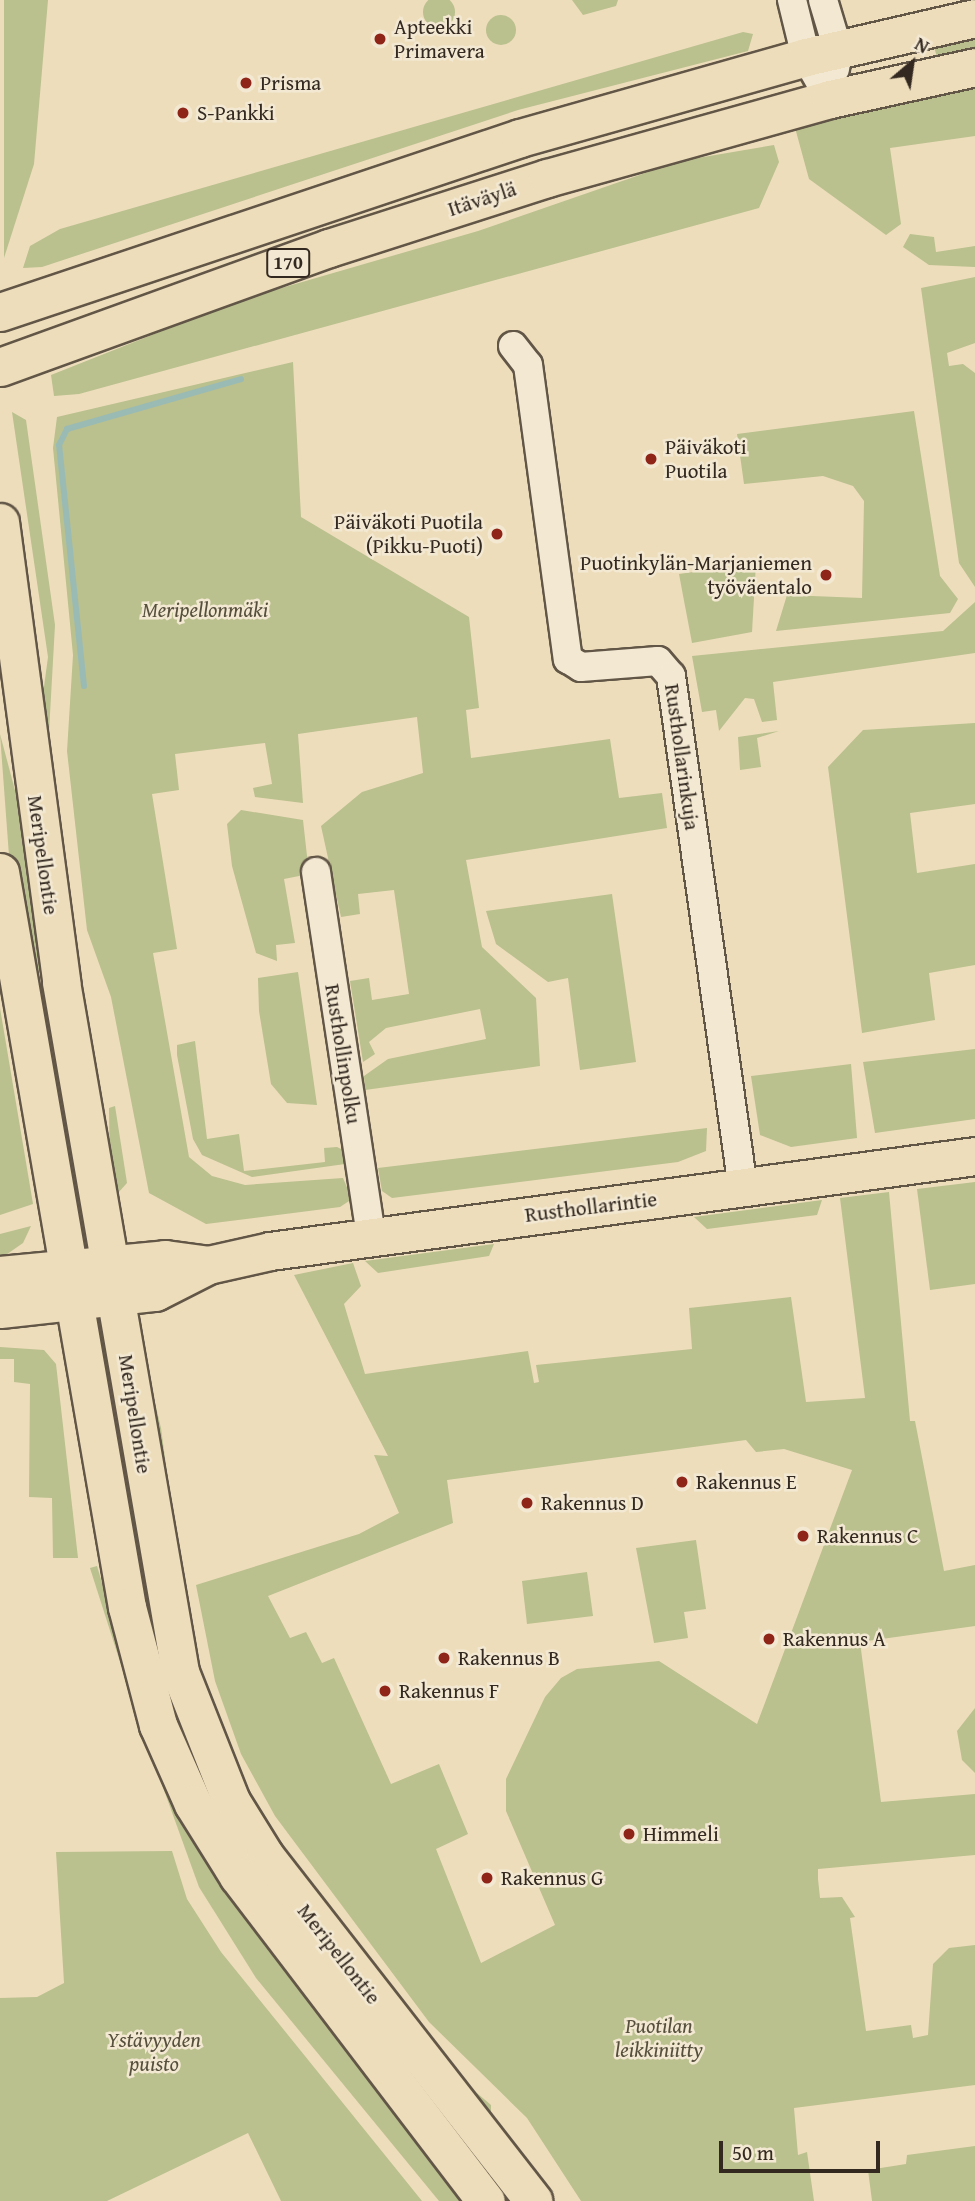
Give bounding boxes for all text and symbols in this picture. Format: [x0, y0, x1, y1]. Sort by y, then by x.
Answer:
place label: Apteekki Primavera [394, 14, 485, 64]
north arrow [877, 28, 947, 98]
text: N [910, 29, 935, 60]
marker: Apteekki Primavera [372, 31, 388, 47]
place label: Prisma [260, 70, 321, 96]
marker: Prisma [238, 75, 254, 91]
place label: S-Pankki [197, 100, 275, 126]
marker: S-Pankki [175, 105, 191, 121]
street label: Itäväylä [445, 176, 519, 222]
road number: 170 [265, 247, 311, 278]
place label: Päiväkoti Puotila [665, 434, 747, 484]
marker: Päiväkoti Puotila [643, 451, 659, 467]
place label: Päiväkoti Puotila (Pikku-Puoti) [334, 509, 483, 559]
marker: Päiväkoti Puotila (Pikku-Puoti) [489, 526, 505, 542]
place label: Puotinkylän-Marjaniemen työväentalo [580, 550, 812, 600]
marker: Puotinkylän-Marjaniemen työväentalo [818, 567, 834, 583]
park label: Meripellonmäki [142, 597, 268, 623]
street label: Rusthollarinkuja [659, 682, 705, 832]
street label: Meripellontie [22, 794, 64, 916]
street label: Rusthollinpolku [320, 982, 366, 1126]
street label: Rusthollarintie [523, 1186, 659, 1228]
street label: Meripellontie [113, 1353, 157, 1475]
place label: Rakennus E [696, 1469, 797, 1495]
marker: Rakennus E [674, 1474, 690, 1490]
place label: Rakennus D [541, 1490, 644, 1516]
marker: Rakennus D [519, 1495, 535, 1511]
place label: Rakennus C [817, 1523, 918, 1549]
marker: Rakennus C [795, 1528, 811, 1544]
place label: Rakennus A [783, 1626, 886, 1652]
marker: Rakennus A [761, 1631, 777, 1647]
place label: Rakennus B [458, 1645, 560, 1671]
marker: Rakennus B [436, 1650, 452, 1666]
place label: Rakennus F [399, 1678, 499, 1704]
marker: Rakennus F [377, 1683, 393, 1699]
place label: Himmeli [643, 1821, 719, 1847]
marker: Himmeli [621, 1826, 637, 1842]
place label: Rakennus G [501, 1865, 603, 1891]
marker: Rakennus G [479, 1870, 495, 1886]
street label: Meripellontie [292, 1899, 386, 2009]
park label: Puotilan leikkiniitty [615, 2013, 703, 2063]
park label: Ystävyyden puisto [107, 2027, 201, 2077]
scale bar [723, 2128, 884, 2172]
text: 50 m [732, 2137, 774, 2168]

